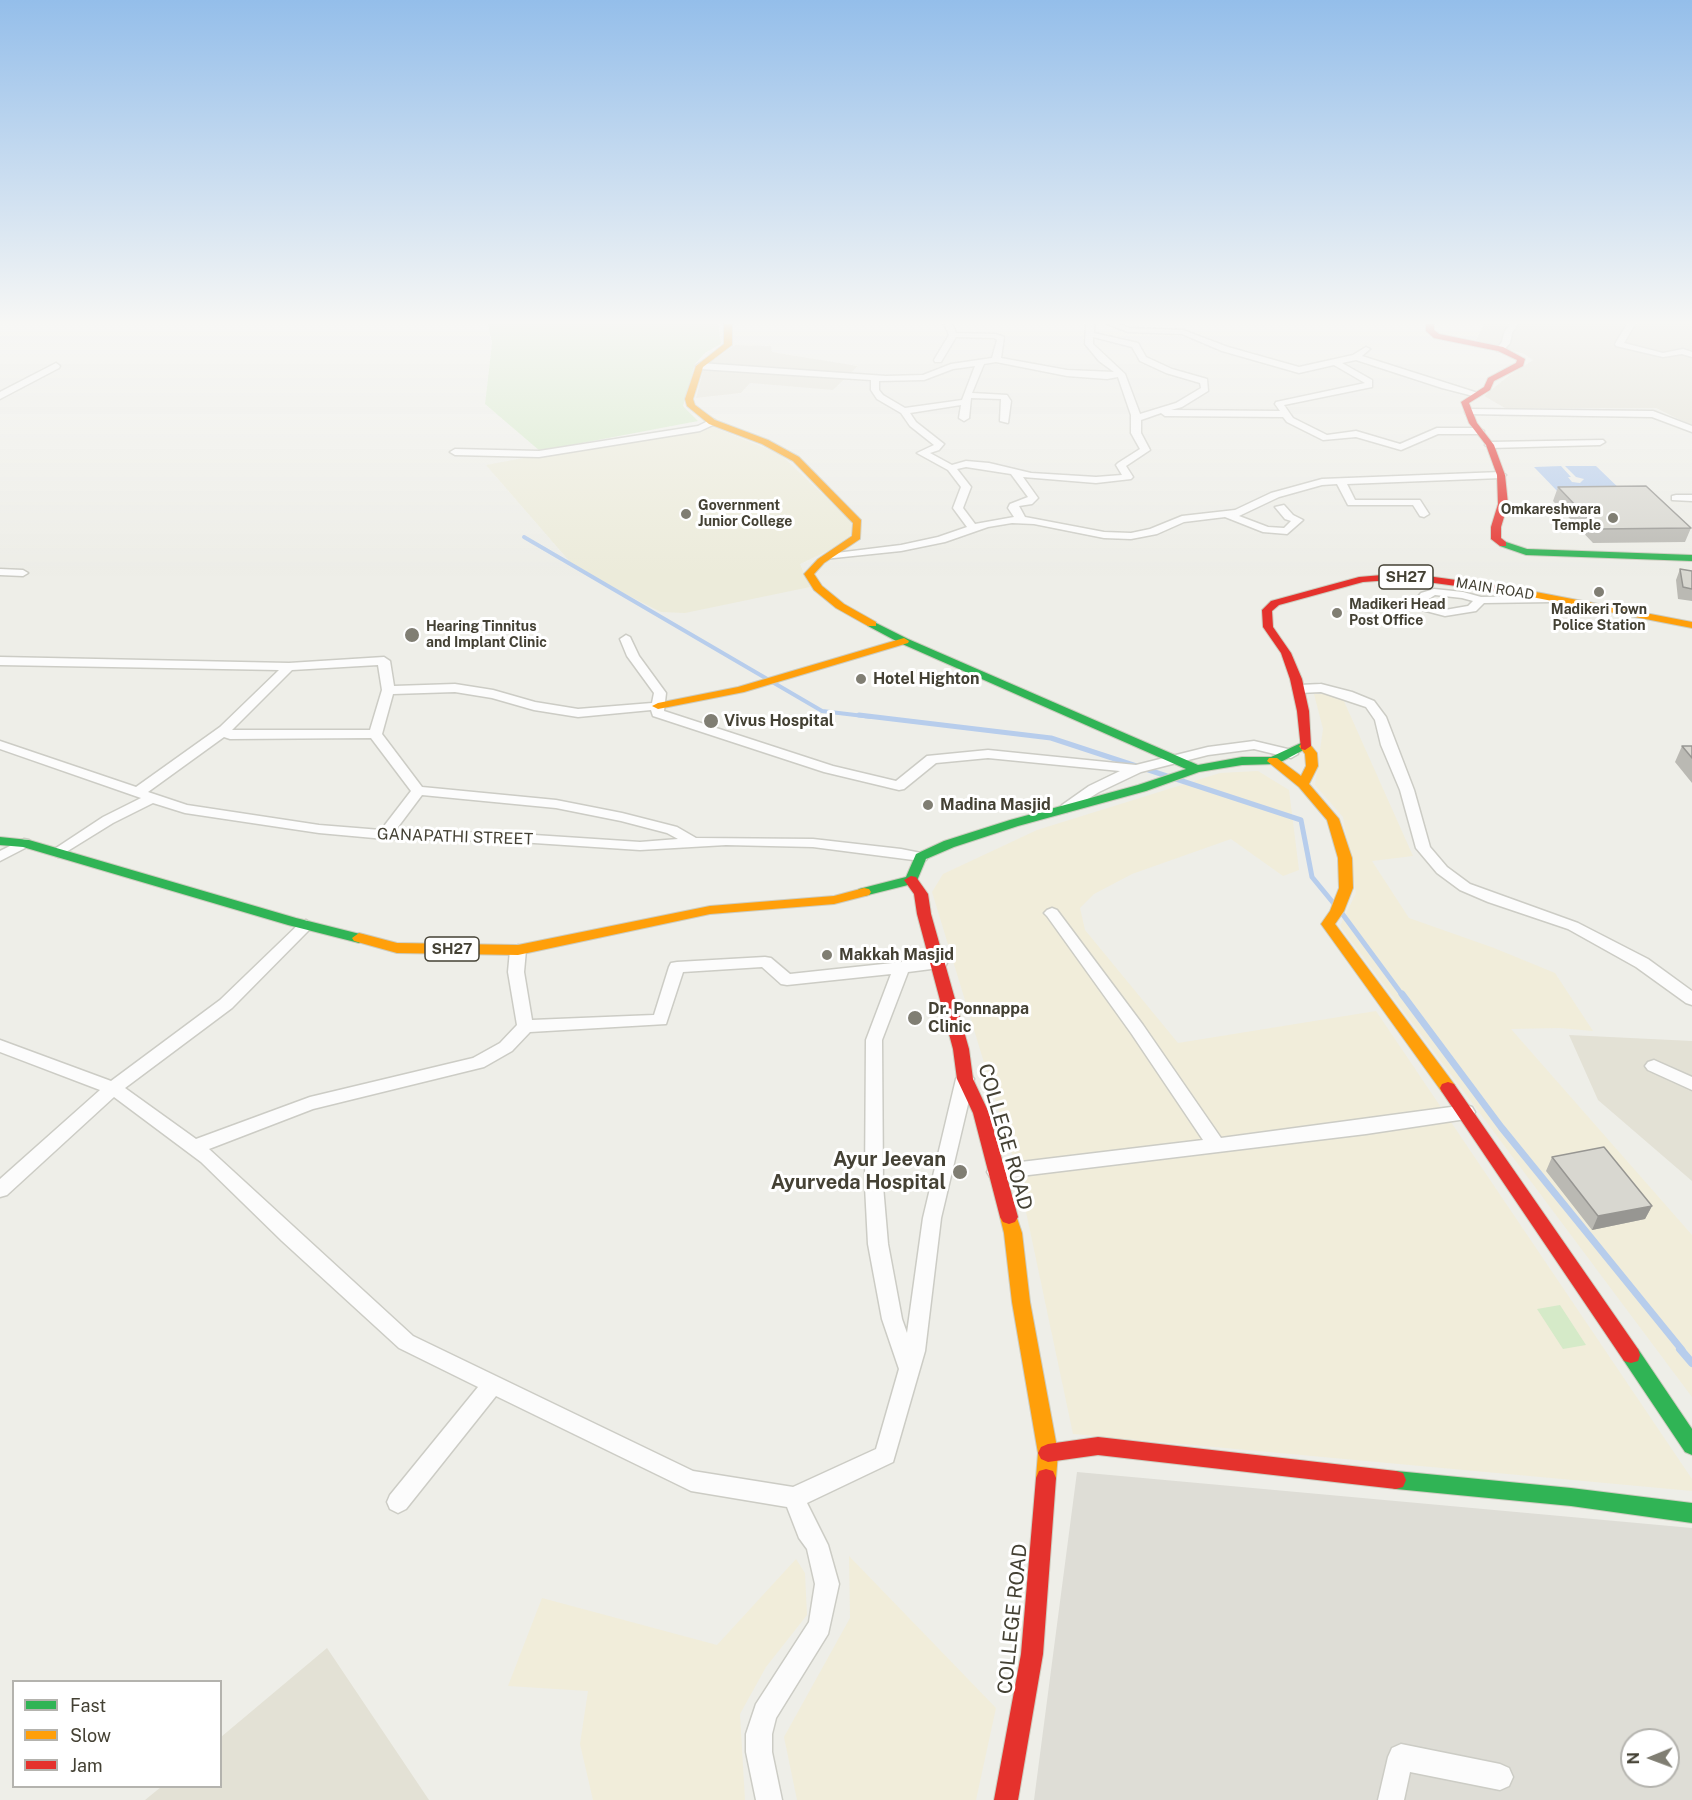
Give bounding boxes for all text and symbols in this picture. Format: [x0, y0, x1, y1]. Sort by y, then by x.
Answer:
place label: Government Junior College [698, 498, 792, 530]
place label: Omkareshwara Temple [1501, 502, 1601, 534]
marker: Government Junior College [679, 507, 693, 521]
marker: Omkareshwara Temple [1606, 511, 1620, 525]
road number: SH27 [1379, 565, 1433, 589]
street label: MAIN ROAD [1455, 575, 1535, 603]
marker: Madikeri Town Police Station [1592, 585, 1606, 599]
place label: Madikeri Head Post Office [1349, 597, 1446, 630]
place label: Madikeri Town Police Station [1551, 602, 1647, 634]
marker: Madikeri Head Post Office [1330, 606, 1344, 620]
place label: Hearing Tinnitus and Implant Clinic [426, 619, 547, 652]
marker: Hearing Tinnitus and Implant Clinic [403, 626, 421, 644]
place label: Hotel Highton [873, 669, 979, 689]
marker: Hotel Highton [854, 672, 868, 686]
place label: Vivus Hospital [724, 711, 834, 731]
marker: Vivus Hospital [702, 712, 720, 730]
place label: Madina Masjid [940, 795, 1051, 815]
marker: Madina Masjid [921, 798, 935, 812]
street label: GANAPATHI STREET [377, 825, 533, 849]
road number: SH27 [425, 937, 479, 961]
place label: Makkah Masjid [839, 945, 954, 965]
marker: Makkah Masjid [820, 948, 834, 962]
place label: Dr. Ponnappa Clinic [928, 999, 1029, 1037]
marker: Dr. Ponnappa Clinic [906, 1009, 924, 1027]
street label: COLLEGE ROAD [973, 1061, 1037, 1213]
place label: Ayur Jeevan Ayurveda Hospital [771, 1148, 946, 1195]
marker: Ayur Jeevan Ayurveda Hospital [951, 1163, 969, 1181]
street label: COLLEGE ROAD [993, 1543, 1033, 1695]
legend [12, 1680, 222, 1788]
text: Fast [70, 1695, 106, 1716]
text: Slow [70, 1725, 111, 1746]
north arrow [1620, 1728, 1680, 1788]
text: N [1624, 1752, 1643, 1765]
text: Jam [70, 1755, 103, 1776]

